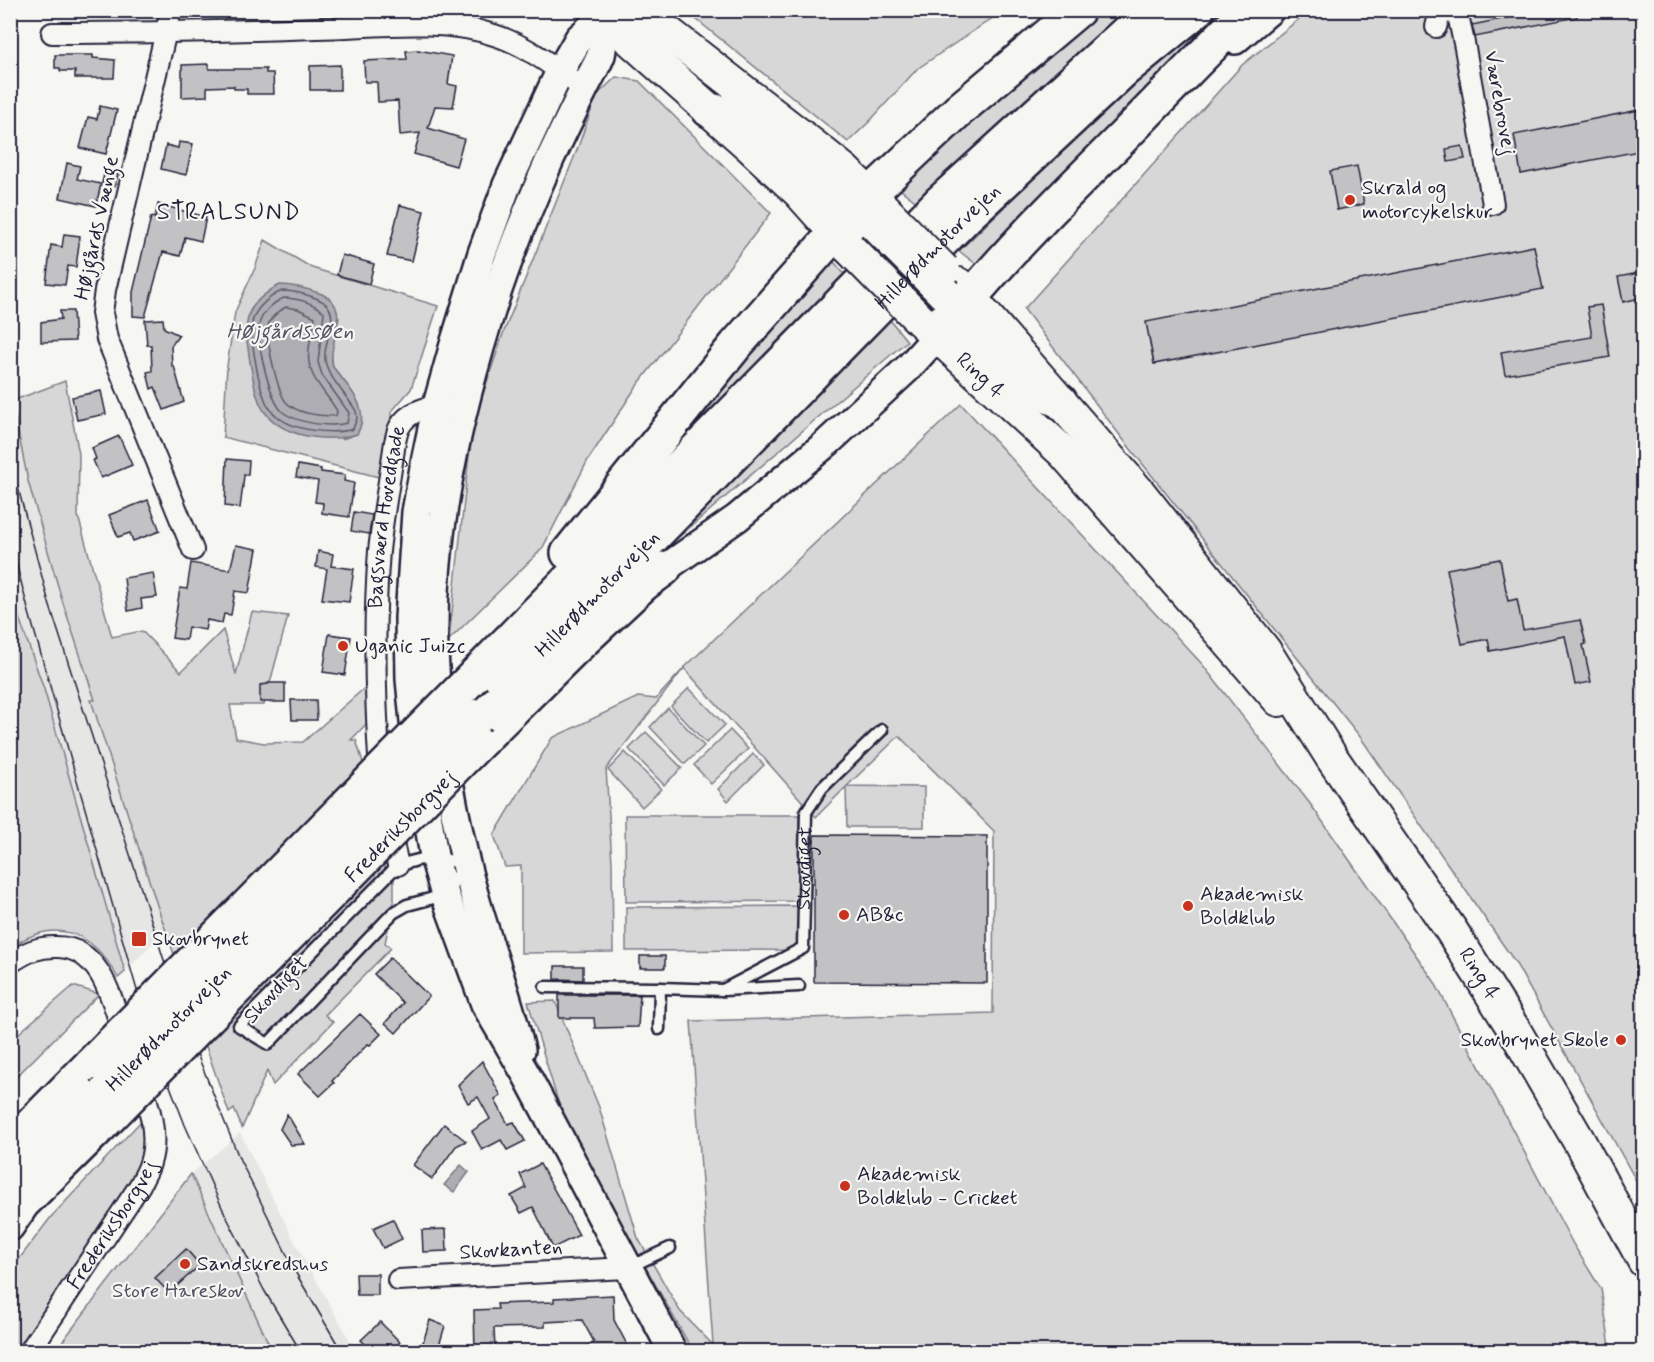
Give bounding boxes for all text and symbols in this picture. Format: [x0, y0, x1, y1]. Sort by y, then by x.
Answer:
street label: Værebrovej [1477, 48, 1523, 158]
street label: Højgårds Vænge [68, 153, 128, 303]
place label: Skrald og motorcykelskur [1362, 174, 1493, 226]
street label: Hillerødmotorvejen [869, 177, 1007, 316]
marker: Skrald og motorcykelskur [1343, 193, 1357, 207]
district label: STRALSUND [157, 197, 301, 228]
water label: Højgårdssøen [227, 318, 354, 349]
street label: Ring 4 [950, 346, 1011, 405]
street label: Bagsværd Hovedgade [362, 421, 413, 609]
street label: Hillerødmotorvejen [529, 524, 666, 664]
place label: Uganic Juizc [355, 632, 465, 660]
marker: Uganic Juizc [336, 639, 350, 653]
street label: Frederiksborgvej [339, 764, 463, 889]
street label: Skovdiget [790, 826, 821, 910]
place label: Akademisk Boldklub [1200, 880, 1304, 932]
marker: Akademisk Boldklub [1181, 899, 1195, 913]
place label: AB&c [856, 901, 904, 929]
marker: AB&c [837, 908, 851, 922]
place label: Skovbrynet [152, 925, 249, 953]
marker: Skovbrynet [130, 930, 148, 948]
street label: Ring 4 [1452, 942, 1506, 1005]
street label: Skovdiget [237, 950, 316, 1031]
street label: Hillerødmotorvejen [100, 959, 238, 1098]
place label: Skovbrynet Skole [1460, 1026, 1609, 1054]
marker: Skovbrynet Skole [1614, 1033, 1628, 1047]
street label: Frederiksborgvej [60, 1157, 164, 1295]
place label: Akademisk Boldklub - Cricket [857, 1160, 1018, 1212]
marker: Akademisk Boldklub - Cricket [838, 1179, 852, 1193]
street label: Skovkanten [459, 1233, 563, 1267]
place label: Sandskredshus [197, 1250, 328, 1278]
marker: Sandskredshus [178, 1257, 192, 1271]
park label: Store Hareskov [112, 1277, 244, 1305]

